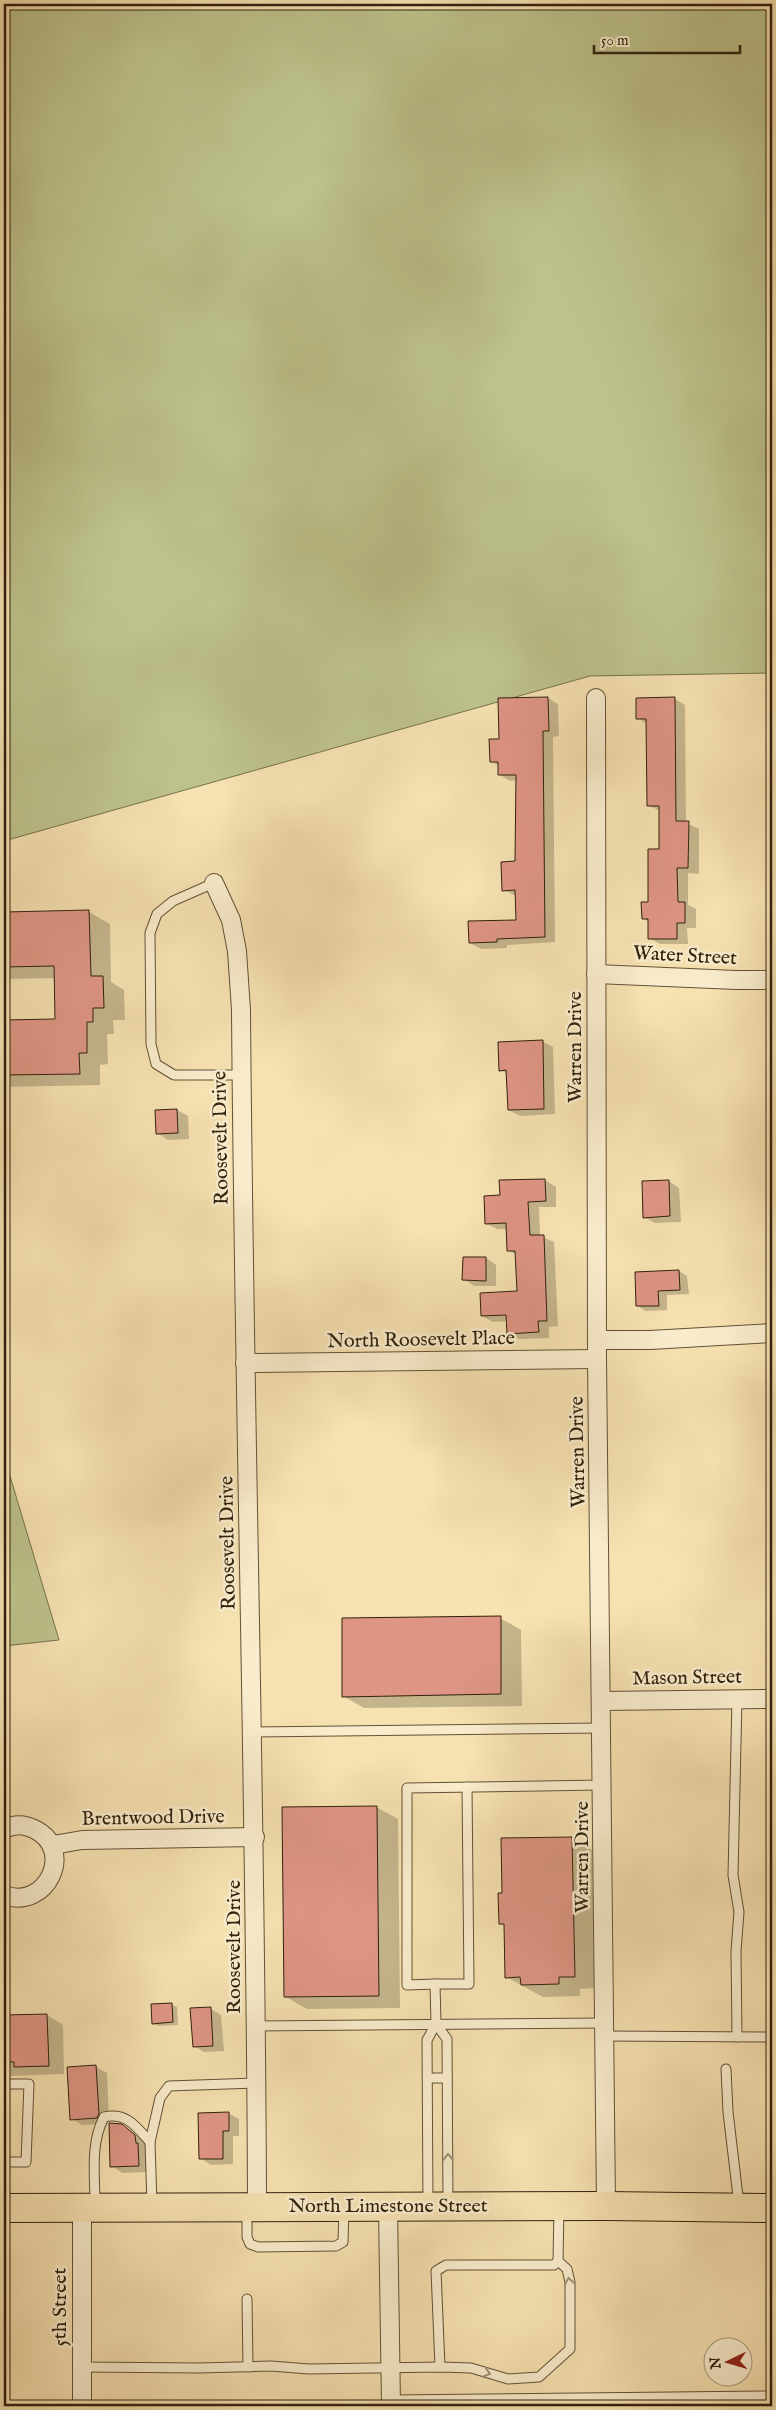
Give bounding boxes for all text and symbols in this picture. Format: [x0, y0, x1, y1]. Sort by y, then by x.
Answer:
scale bar [594, 22, 740, 54]
text: 50 m [601, 31, 629, 50]
street label: Water Street [632, 941, 738, 971]
street label: Warren Drive [563, 991, 588, 1103]
street label: Roosevelt Drive [207, 1071, 235, 1205]
street label: North Roosevelt Place [327, 1326, 515, 1354]
street label: Warren Drive [565, 1396, 591, 1508]
street label: Roosevelt Drive [214, 1476, 242, 1610]
street label: Mason Street [632, 1665, 742, 1691]
street label: Warren Drive [570, 1801, 595, 1913]
street label: Brentwood Drive [81, 1804, 225, 1832]
street label: Roosevelt Drive [222, 1880, 247, 2014]
one-way arrow [443, 2153, 453, 2161]
street label: North Limestone Street [288, 2194, 488, 2219]
street label: 5th Street [48, 2267, 73, 2346]
one-way arrow [564, 2277, 575, 2285]
north arrow [704, 2338, 754, 2388]
text: N [707, 2356, 726, 2371]
one-way arrow [483, 2368, 491, 2378]

